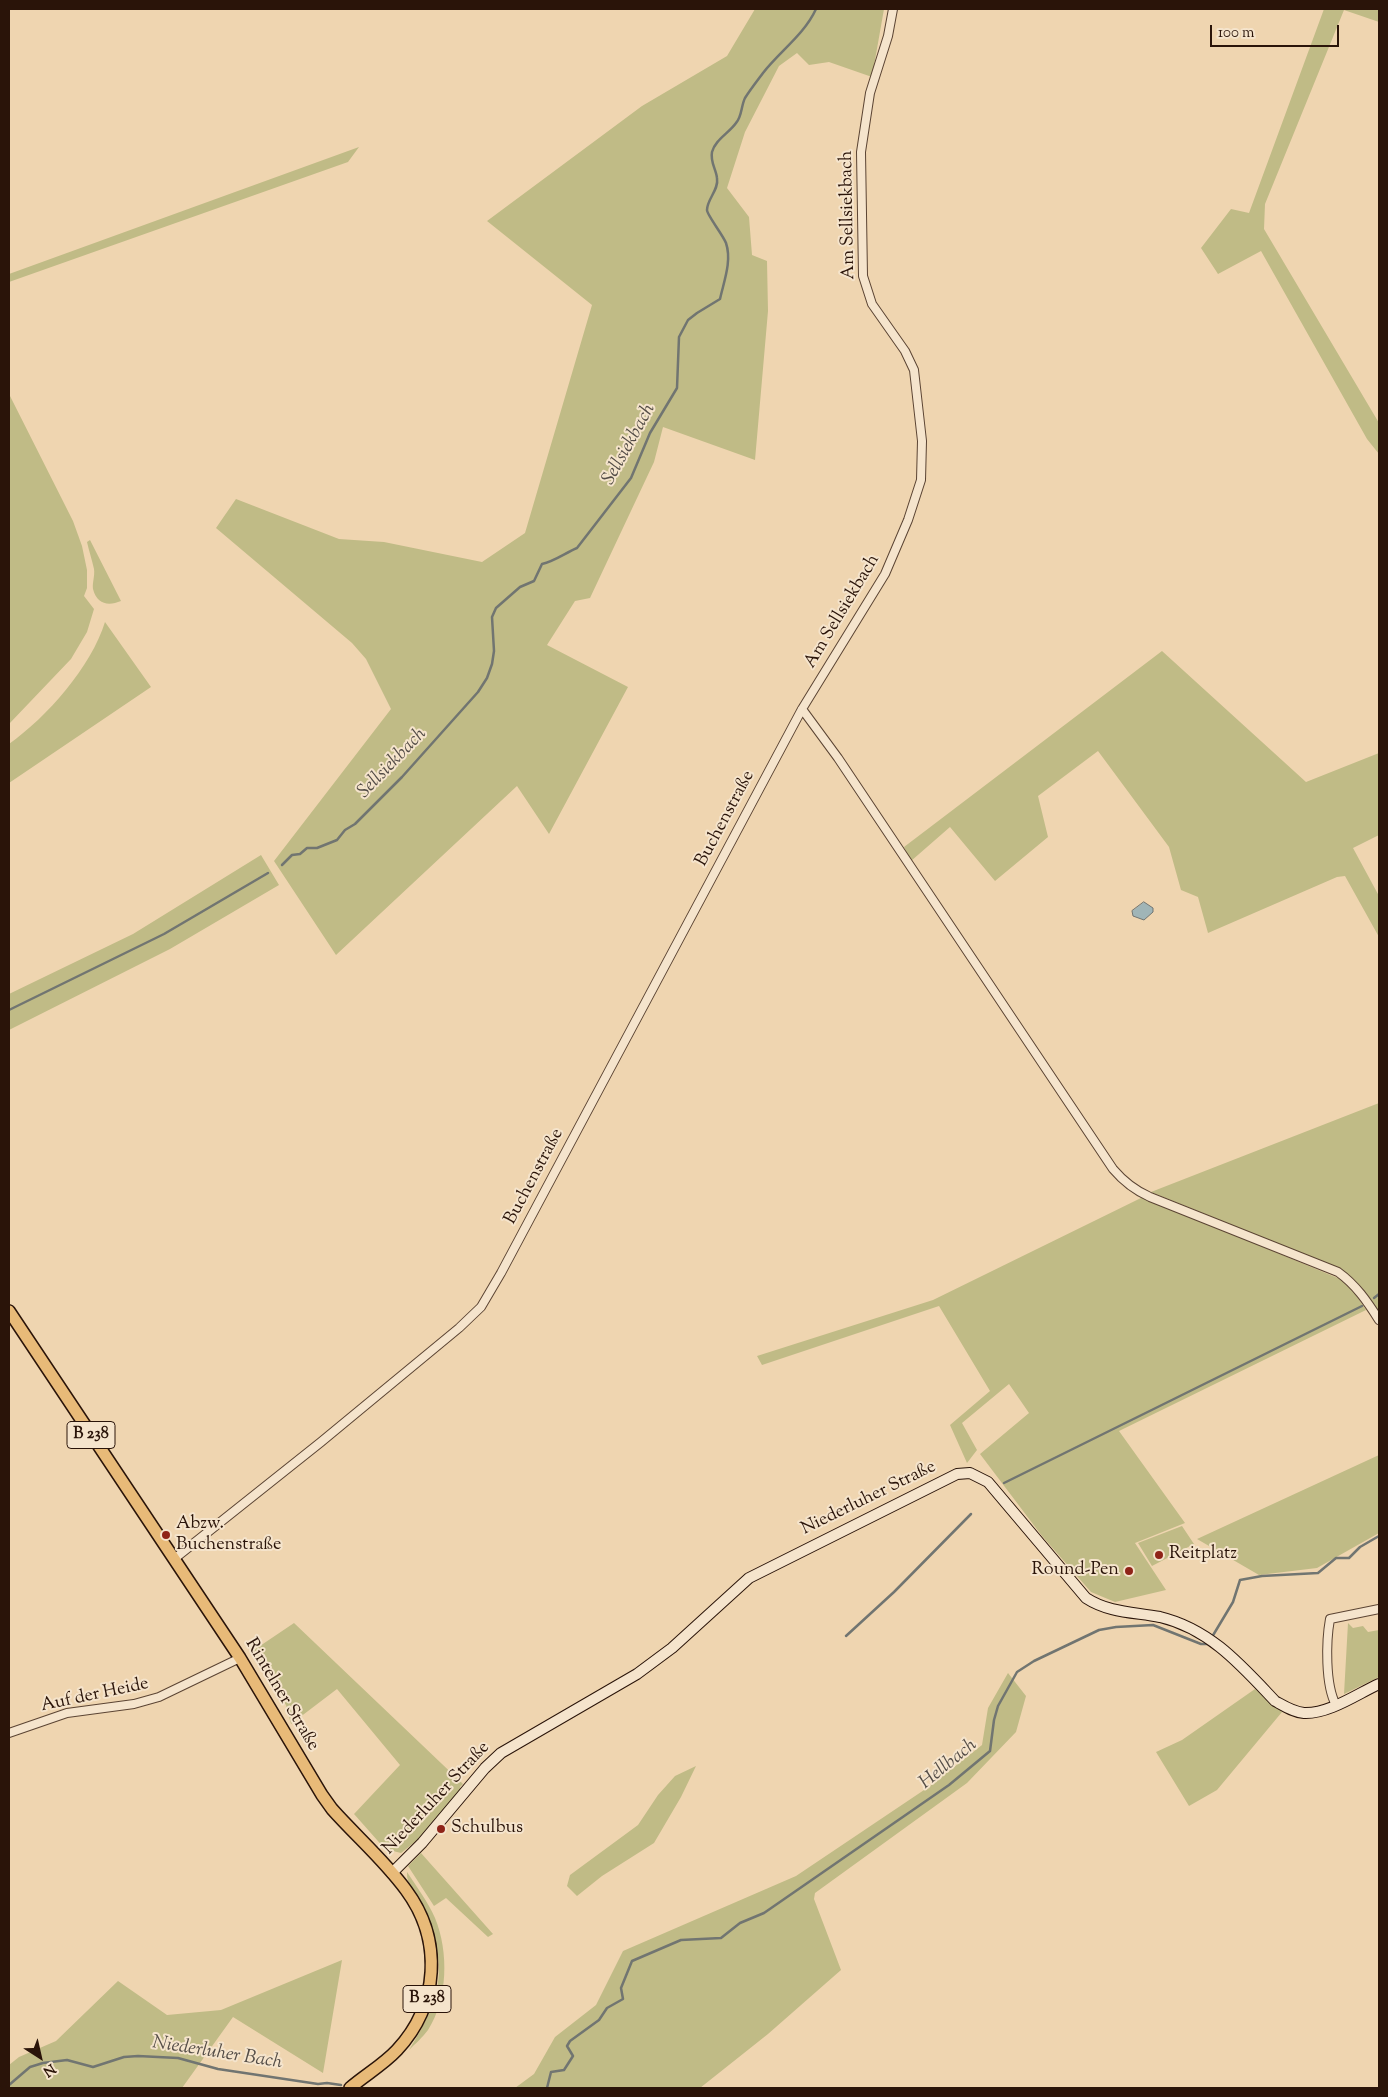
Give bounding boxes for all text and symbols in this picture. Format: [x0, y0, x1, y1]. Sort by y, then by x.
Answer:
scale bar [1213, 15, 1342, 47]
text: 100 m [1218, 23, 1254, 44]
street label: Am Sellsiekbach [837, 150, 861, 280]
water label: Sellsiekbach [598, 400, 662, 490]
street label: Am Sellsiekbach [801, 551, 885, 673]
water label: Sellsiekbach [354, 724, 432, 804]
street label: Buchenstraße [692, 767, 760, 871]
street label: Buchenstraße [501, 1125, 569, 1229]
road number: B 238 [67, 1422, 115, 1448]
street label: Niederluher Straße [798, 1457, 940, 1541]
place label: Abzw. Buchenstraße [176, 1514, 281, 1556]
marker: Abzw. Buchenstraße [160, 1529, 172, 1541]
place label: Reitplatz [1169, 1544, 1237, 1566]
marker: Reitplatz [1153, 1549, 1165, 1561]
place label: Round-Pen [1031, 1560, 1119, 1582]
marker: Round-Pen [1123, 1565, 1135, 1577]
street label: Rintelner Straße [239, 1635, 323, 1755]
street label: Auf der Heide [39, 1674, 151, 1718]
water label: Hellbach [916, 1735, 982, 1795]
street label: Niederluher Straße [379, 1738, 495, 1860]
place label: Schulbus [451, 1818, 523, 1840]
marker: Schulbus [435, 1823, 447, 1835]
road number: B 238 [403, 1986, 451, 2012]
north arrow [15, 2032, 65, 2082]
water label: Niederluher Bach [150, 2032, 284, 2076]
text: N [38, 2058, 59, 2081]

